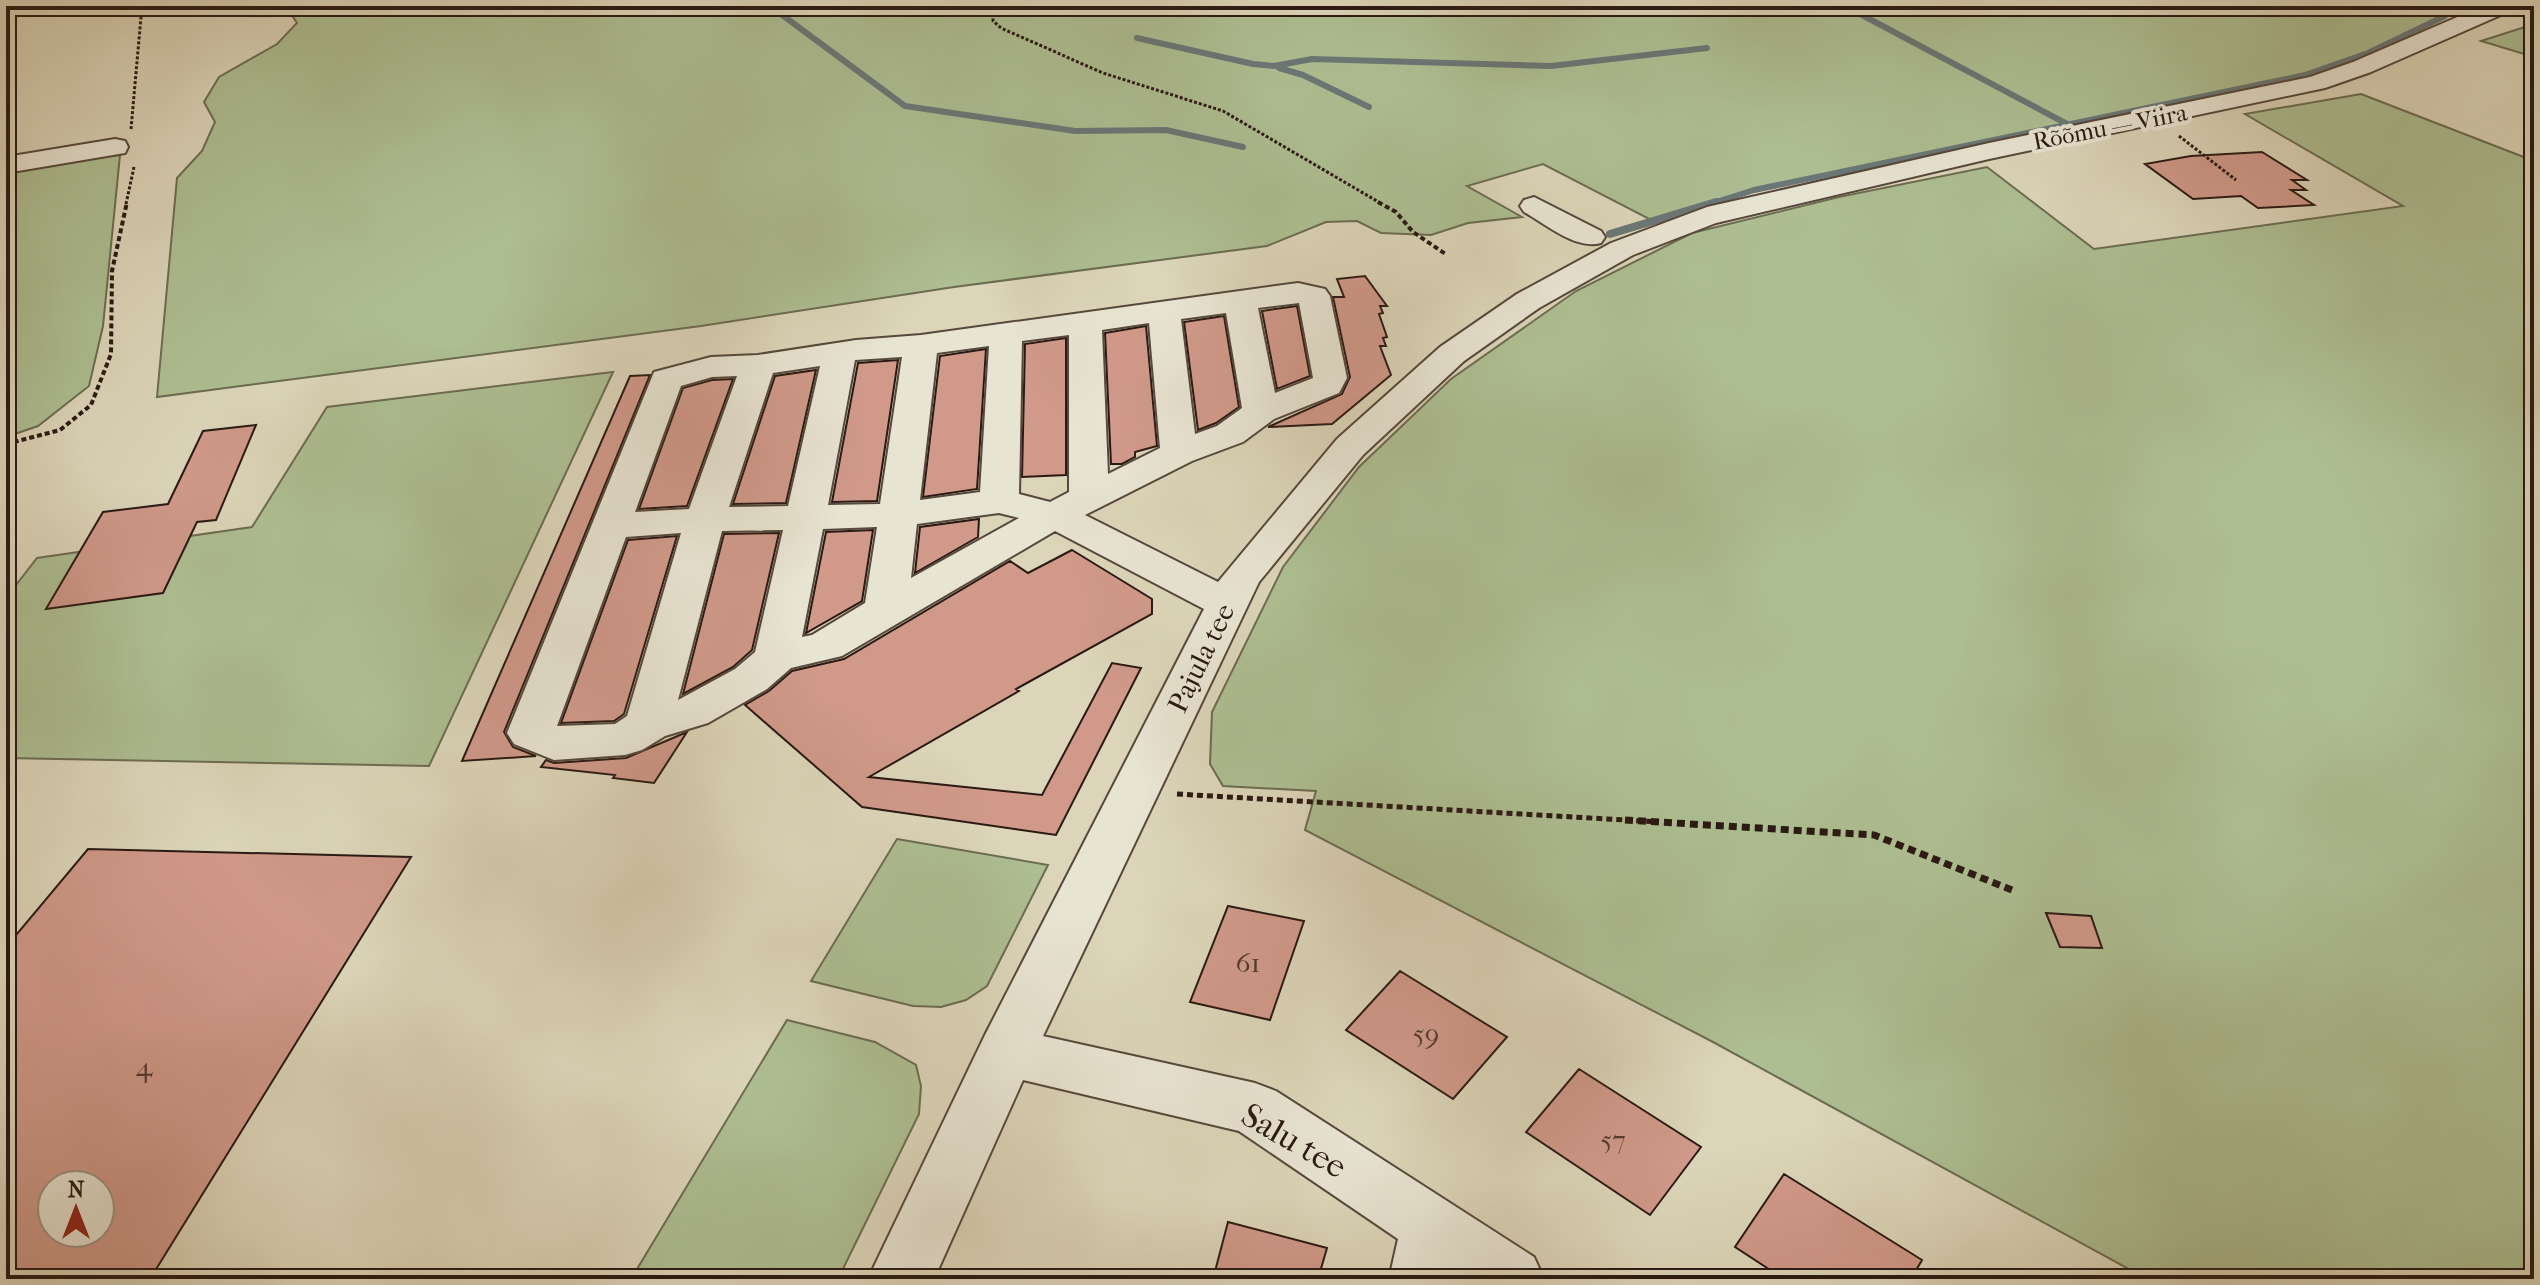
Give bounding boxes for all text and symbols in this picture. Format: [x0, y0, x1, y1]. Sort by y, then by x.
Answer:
street label: Rõõmu — Viira [2030, 98, 2190, 156]
street label: Pajula tee [1161, 598, 1242, 718]
house number: 61 [1235, 946, 1261, 979]
house number: 59 [1413, 1017, 1439, 1050]
house number: 4 [136, 1050, 154, 1083]
street label: Salu tee [1234, 1095, 1354, 1187]
house number: 57 [1600, 1123, 1626, 1156]
north arrow [36, 1169, 116, 1249]
text: N [68, 1177, 85, 1203]

